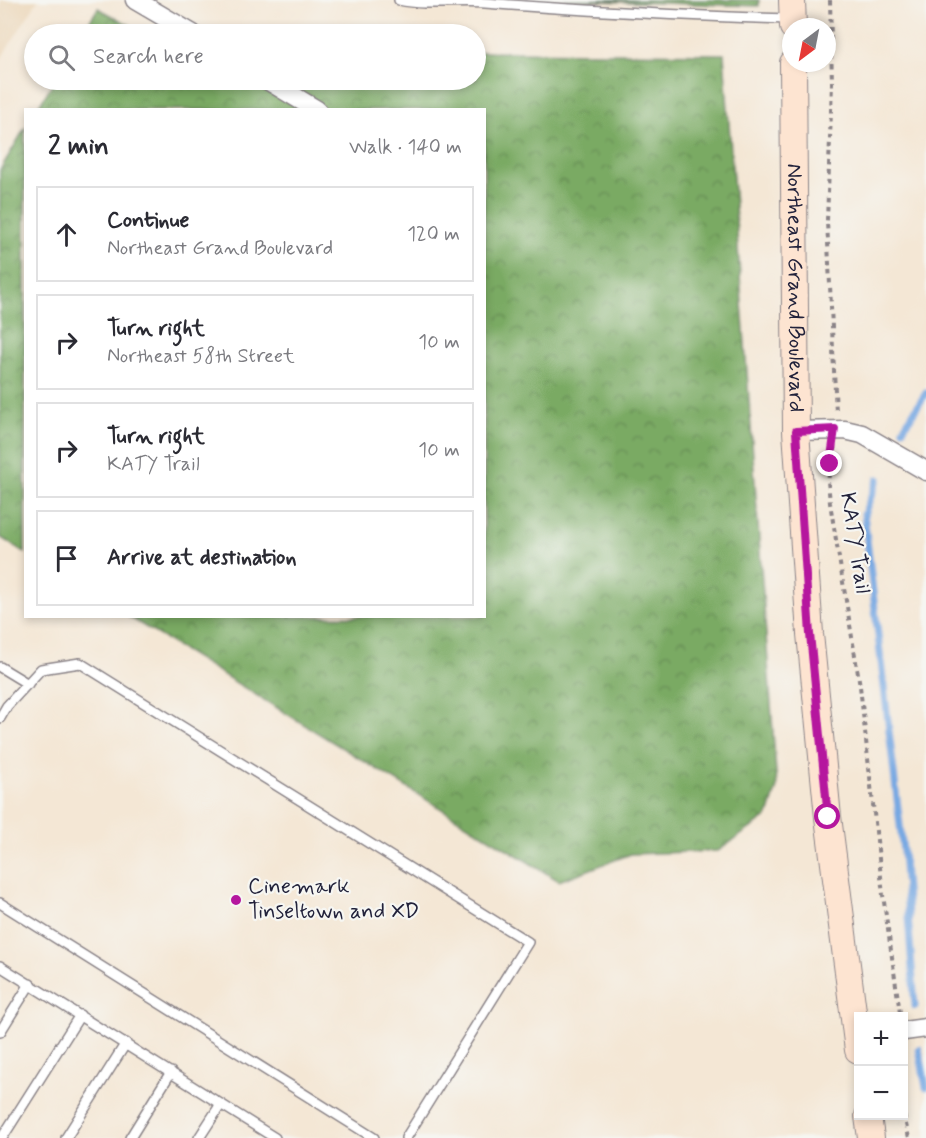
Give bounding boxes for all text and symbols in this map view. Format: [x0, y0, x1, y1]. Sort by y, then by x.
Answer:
north arrow [782, 18, 836, 72]
search box [24, 24, 486, 90]
icon: search [45, 41, 78, 74]
text: Search here [93, 43, 204, 71]
text: 2 min [48, 130, 109, 164]
text: Walk · 140 m [349, 134, 462, 161]
street label: Northeast Grand Boulevard [780, 163, 810, 413]
text: Continue [107, 207, 189, 235]
icon: ahead [50, 218, 83, 251]
text: 120 m [407, 221, 460, 248]
text: Northeast Grand Boulevard [107, 235, 333, 262]
text: Turn right [107, 315, 205, 343]
icon: right [50, 326, 83, 359]
text: 10 m [418, 329, 460, 356]
text: Northeast 58th Street [107, 343, 295, 370]
text: Turn right [107, 423, 205, 451]
icon: right [50, 434, 83, 467]
text: 10 m [418, 437, 460, 464]
route end [816, 450, 842, 476]
text: KATY Trail [107, 451, 200, 478]
street label: KATY Trail [833, 490, 877, 596]
icon: arrive [50, 542, 83, 575]
text: Arrive at destination [107, 544, 297, 572]
route start [814, 803, 840, 829]
place label: Cinemark Tinseltown and XD [248, 873, 419, 926]
marker: Cinemark Tinseltown and XD [229, 893, 243, 907]
map controls [854, 1012, 908, 1120]
button: + [854, 1012, 908, 1066]
button: − [854, 1066, 908, 1120]

